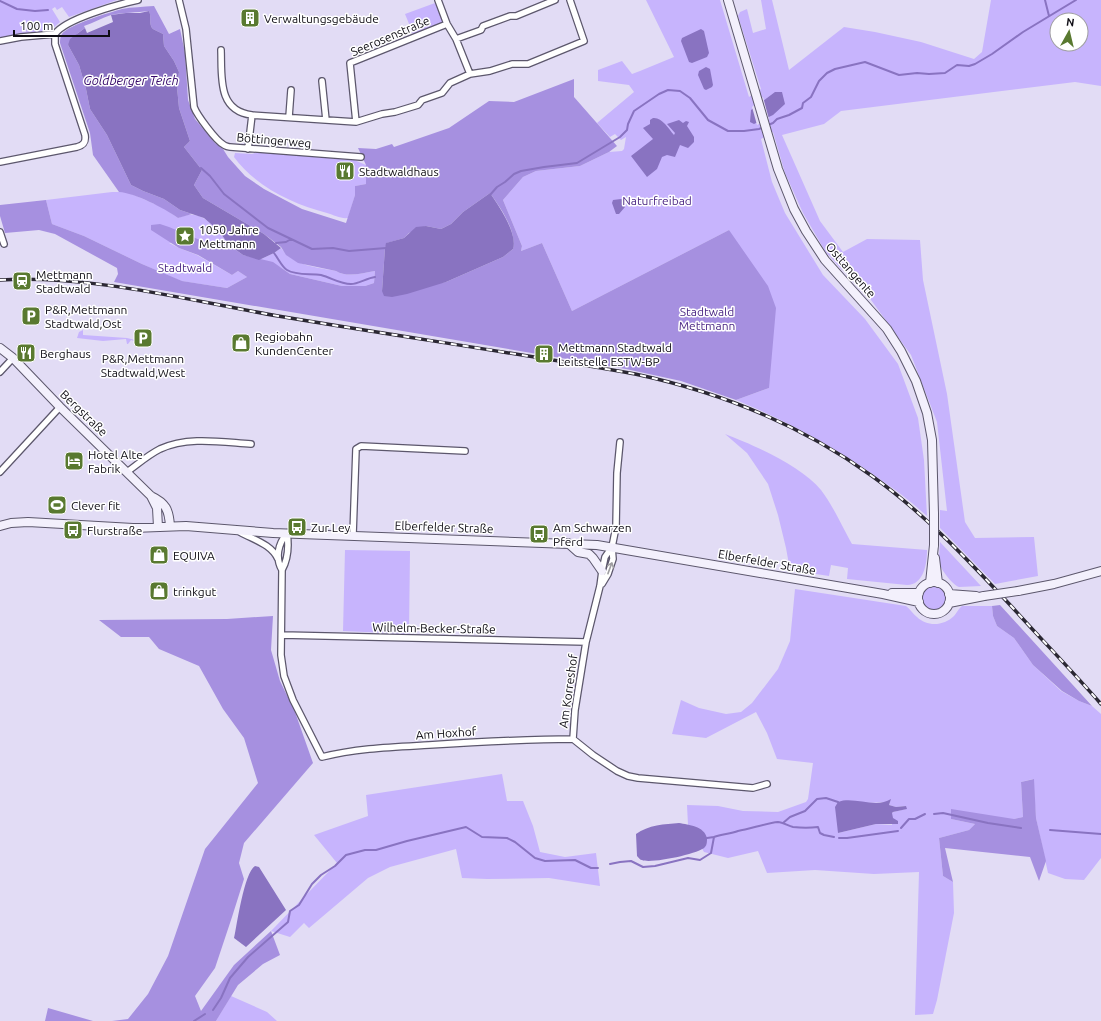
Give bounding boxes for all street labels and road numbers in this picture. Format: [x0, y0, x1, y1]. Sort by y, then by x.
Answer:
street label: Seerosenstraße [349, 14, 431, 58]
street label: Böttingerweg [236, 130, 312, 150]
street label: Osttangente [824, 240, 878, 300]
street label: Bergstraße [58, 387, 110, 439]
street label: Elberfelder Straße [394, 519, 494, 535]
street label: Elberfelder Straße [717, 547, 817, 577]
street label: Wilhelm-Becker-Straße [372, 620, 496, 636]
street label: Am Korreshof [556, 653, 580, 729]
street label: Am Hoxhof [415, 724, 477, 742]

